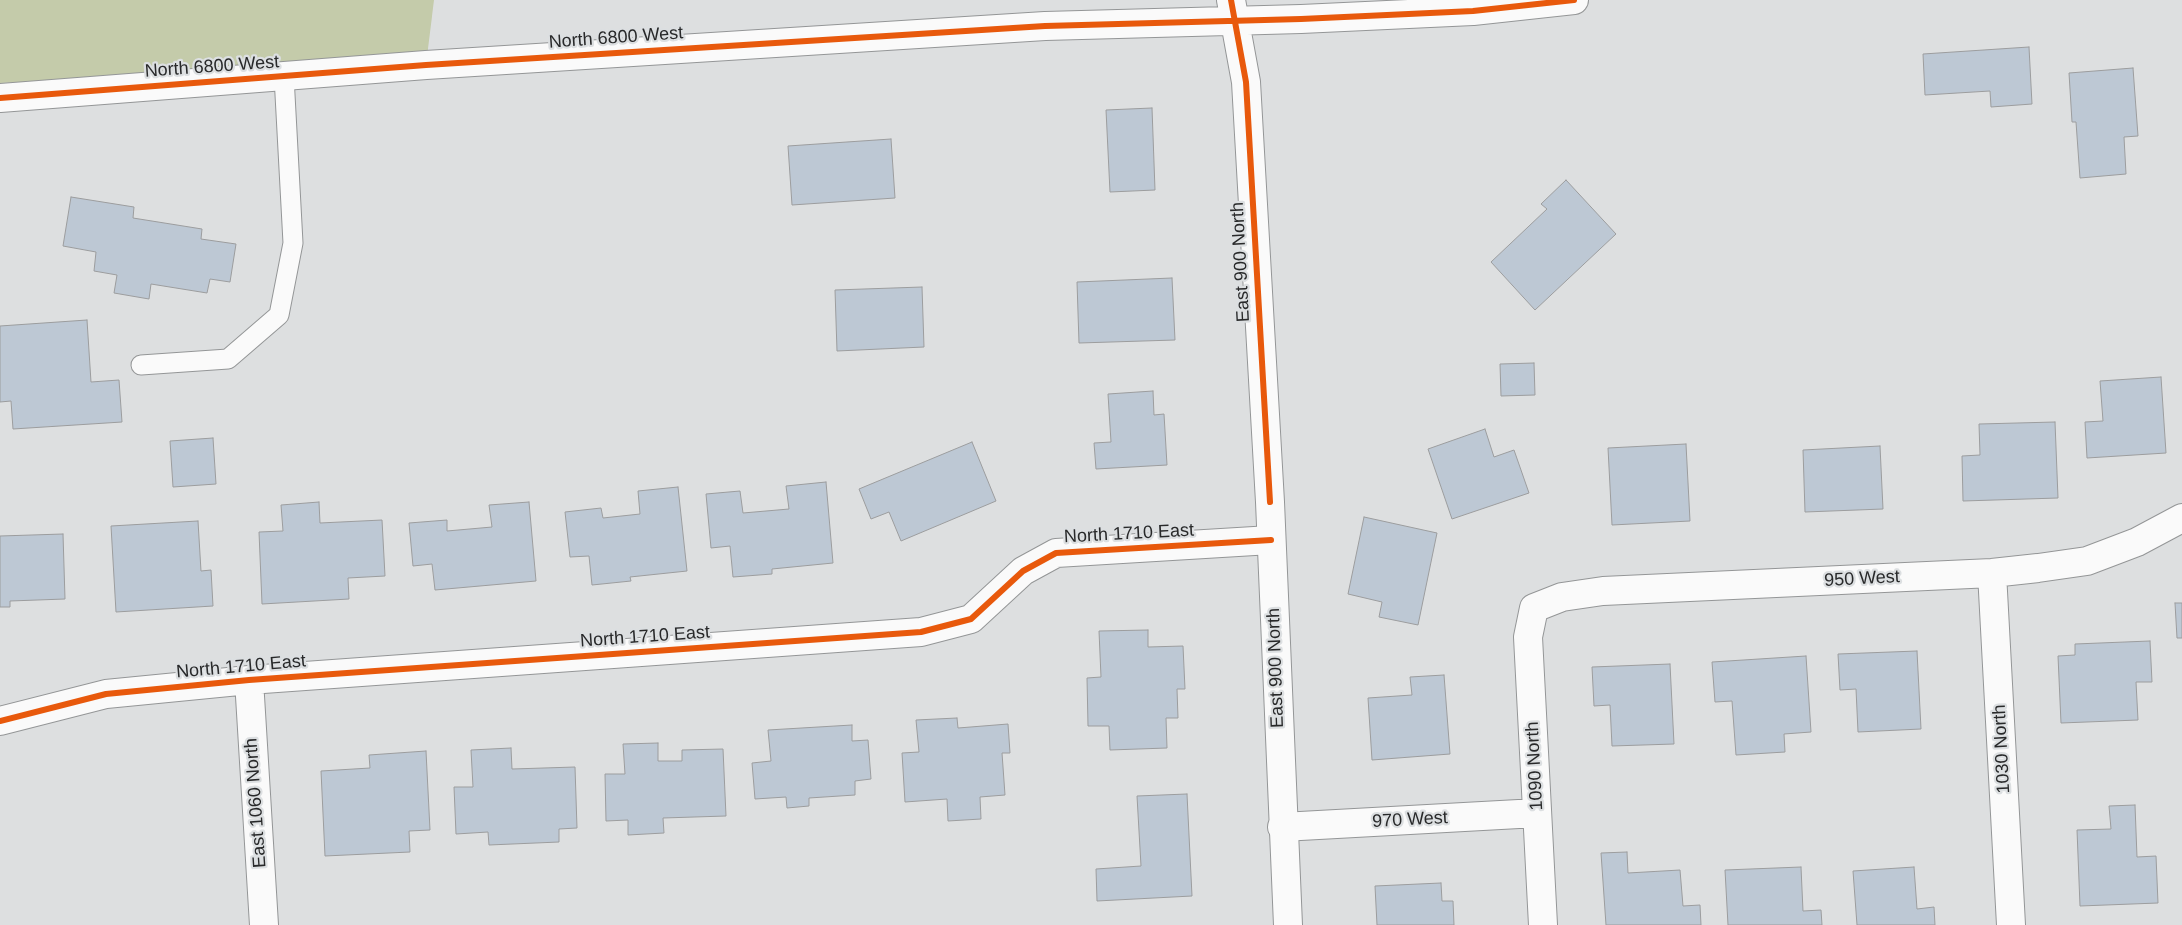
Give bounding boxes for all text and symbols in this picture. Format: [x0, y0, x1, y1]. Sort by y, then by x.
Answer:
street label: North 6800 West [548, 23, 684, 53]
street label: North 6800 West [144, 52, 280, 82]
street label: East 900 North [1227, 201, 1255, 323]
street label: North 1710 East [1063, 520, 1195, 548]
street label: 950 West [1824, 566, 1900, 592]
street label: East 900 North [1263, 608, 1289, 728]
street label: North 1710 East [579, 622, 711, 652]
street label: North 1710 East [175, 651, 307, 683]
street label: 1030 North [1989, 704, 2015, 794]
street label: 1090 North [1522, 721, 1548, 811]
street label: East 1060 North [241, 737, 271, 869]
street label: 970 West [1372, 807, 1448, 833]

